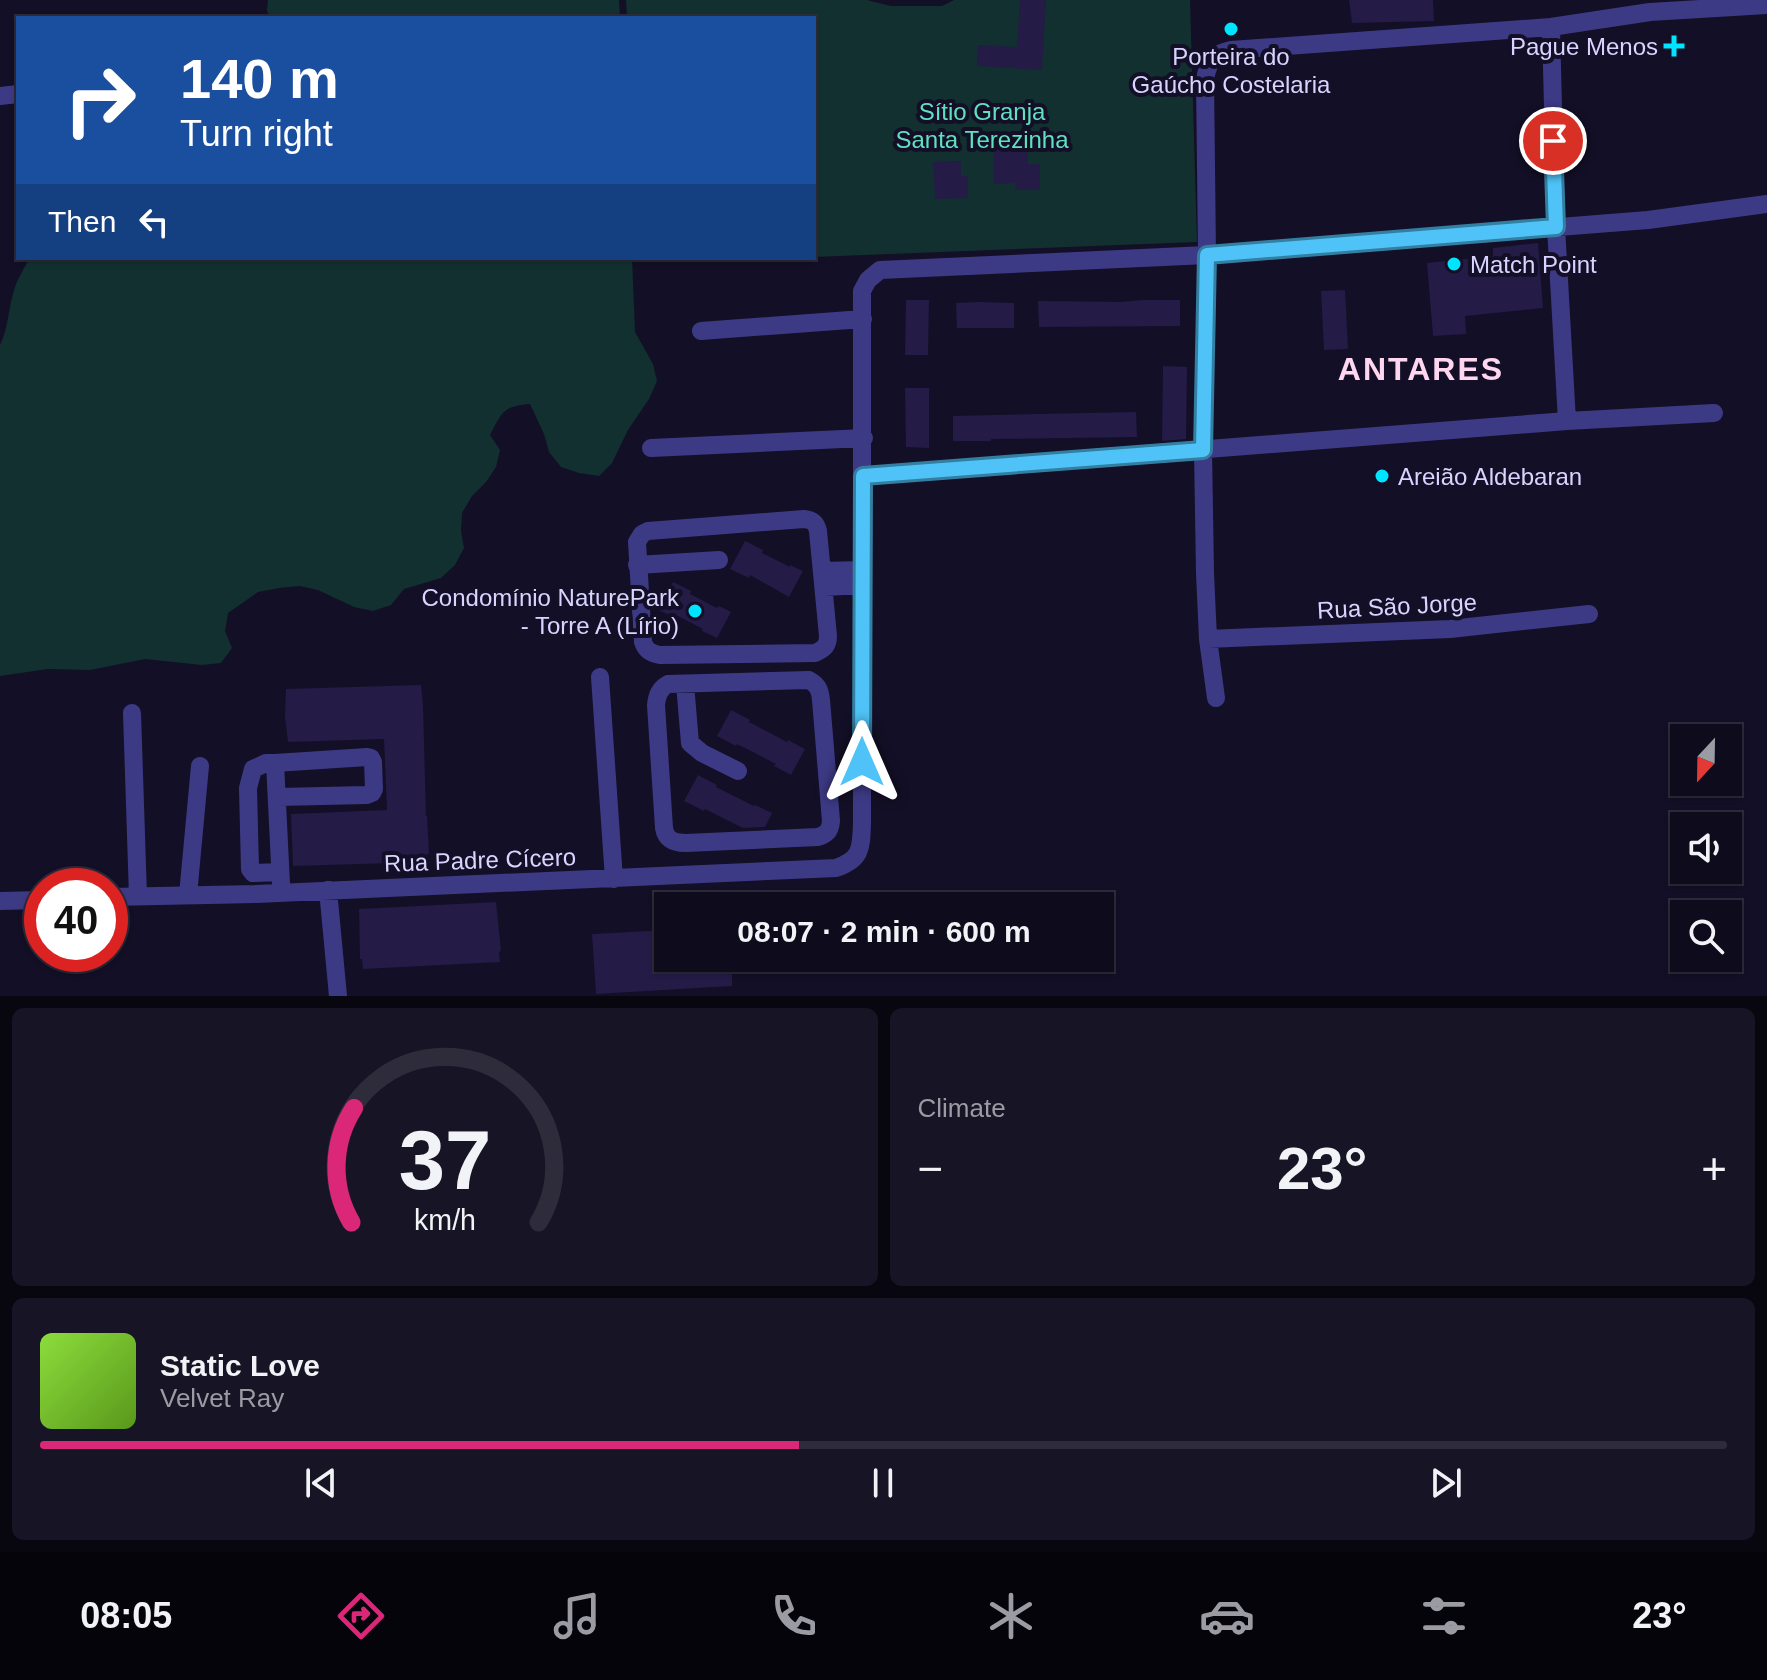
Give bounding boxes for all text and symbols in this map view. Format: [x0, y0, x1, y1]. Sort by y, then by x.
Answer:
marker: Porteira do Gaúcho Costelaria [1222, 20, 1240, 38]
place label: Pague Menos [1510, 33, 1658, 60]
marker: Pague Menos [1665, 37, 1683, 55]
place label: Porteira do Gaúcho Costelaria [1132, 43, 1331, 98]
text: 140 m [180, 47, 339, 110]
icon: right [48, 48, 152, 152]
park label: Sítio Granja Santa Terezinha [895, 98, 1069, 153]
pin [1519, 107, 1587, 175]
text: Turn right [180, 113, 333, 154]
icon: arrive [1531, 119, 1575, 163]
icon: left [132, 200, 176, 244]
text: Then [48, 205, 116, 238]
place label: Match Point [1470, 251, 1597, 278]
marker: Match Point [1445, 255, 1463, 273]
district label: ANTARES [1338, 351, 1504, 387]
place label: Areião Aldebaran [1398, 463, 1582, 490]
marker: Areião Aldebaran [1373, 467, 1391, 485]
place label: Condomínio NaturePark - Torre A (Lírio) [422, 584, 680, 639]
street label: Rua São Jorge [1316, 588, 1478, 624]
marker: Condomínio NaturePark - Torre A (Lírio) [686, 602, 704, 620]
position arrow [820, 720, 904, 804]
north arrow [1670, 724, 1742, 796]
map controls [1670, 724, 1742, 972]
button: sound [1670, 812, 1742, 884]
street label: Rua Padre Cícero [384, 843, 576, 877]
speed limit sign: 40 [24, 868, 128, 972]
button: search [1670, 900, 1742, 972]
text: 08:07 · 2 min · 600 m [737, 915, 1031, 948]
text: Climate [918, 1093, 1006, 1123]
text: 37 [398, 1114, 491, 1207]
text: 23° [1277, 1135, 1368, 1202]
text: − [918, 1144, 943, 1193]
text: + [1701, 1144, 1727, 1193]
text: km/h [414, 1204, 476, 1236]
text: Static Love [160, 1349, 320, 1382]
text: Velvet Ray [160, 1383, 284, 1413]
icon: previous [299, 1461, 343, 1505]
icon: pause [861, 1461, 905, 1505]
icon: next [1424, 1461, 1468, 1505]
icon: directions [333, 1588, 389, 1644]
icon: music [549, 1588, 605, 1644]
icon: phone [766, 1588, 822, 1644]
icon: climate [983, 1588, 1039, 1644]
icon: car [1199, 1588, 1255, 1644]
icon: filters [1416, 1588, 1472, 1644]
text: 08:05 [80, 1595, 172, 1636]
text: 23° [1632, 1595, 1687, 1636]

